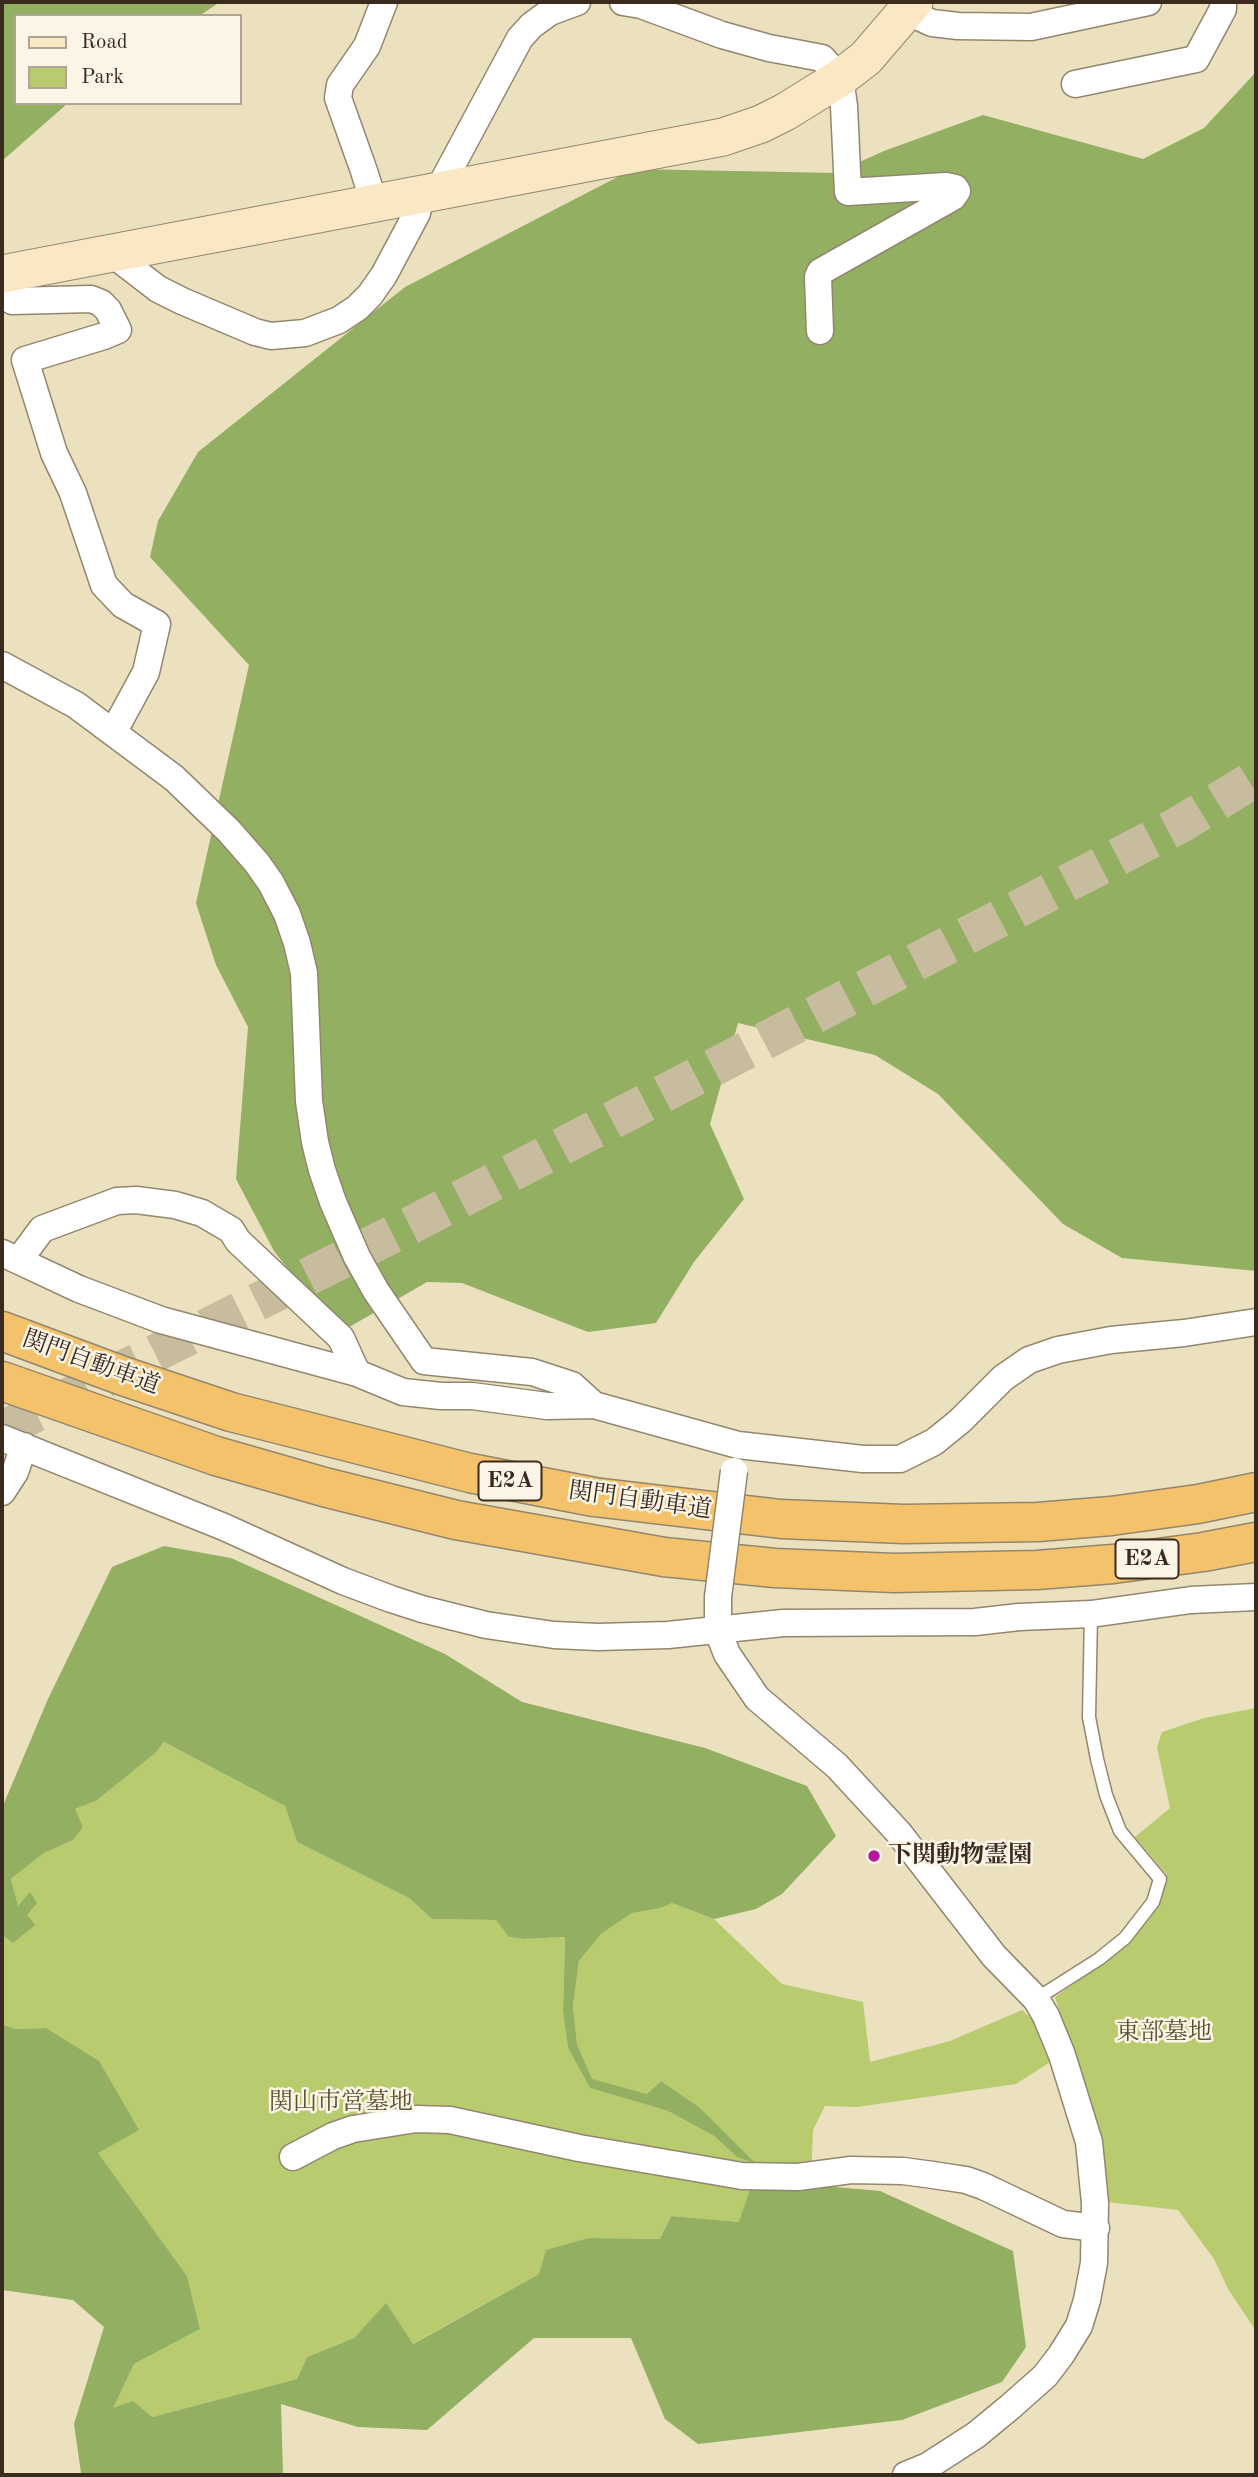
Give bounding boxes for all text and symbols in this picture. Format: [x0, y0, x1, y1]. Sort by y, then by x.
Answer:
legend [14, 14, 242, 105]
text: Road [81, 32, 128, 53]
text: Park [81, 67, 124, 88]
street label: 関門自動車道 [18, 1325, 164, 1401]
road number: E2A [478, 1462, 542, 1500]
street label: 関門自動車道 [567, 1477, 713, 1525]
road number: E2A [1116, 1540, 1178, 1578]
place label: 下関動物霊園 [888, 1842, 1032, 1870]
marker: 下関動物霊園 [866, 1848, 882, 1864]
park label: 東部墓地 [1116, 2019, 1212, 2047]
park label: 関山市営墓地 [269, 2089, 413, 2117]

